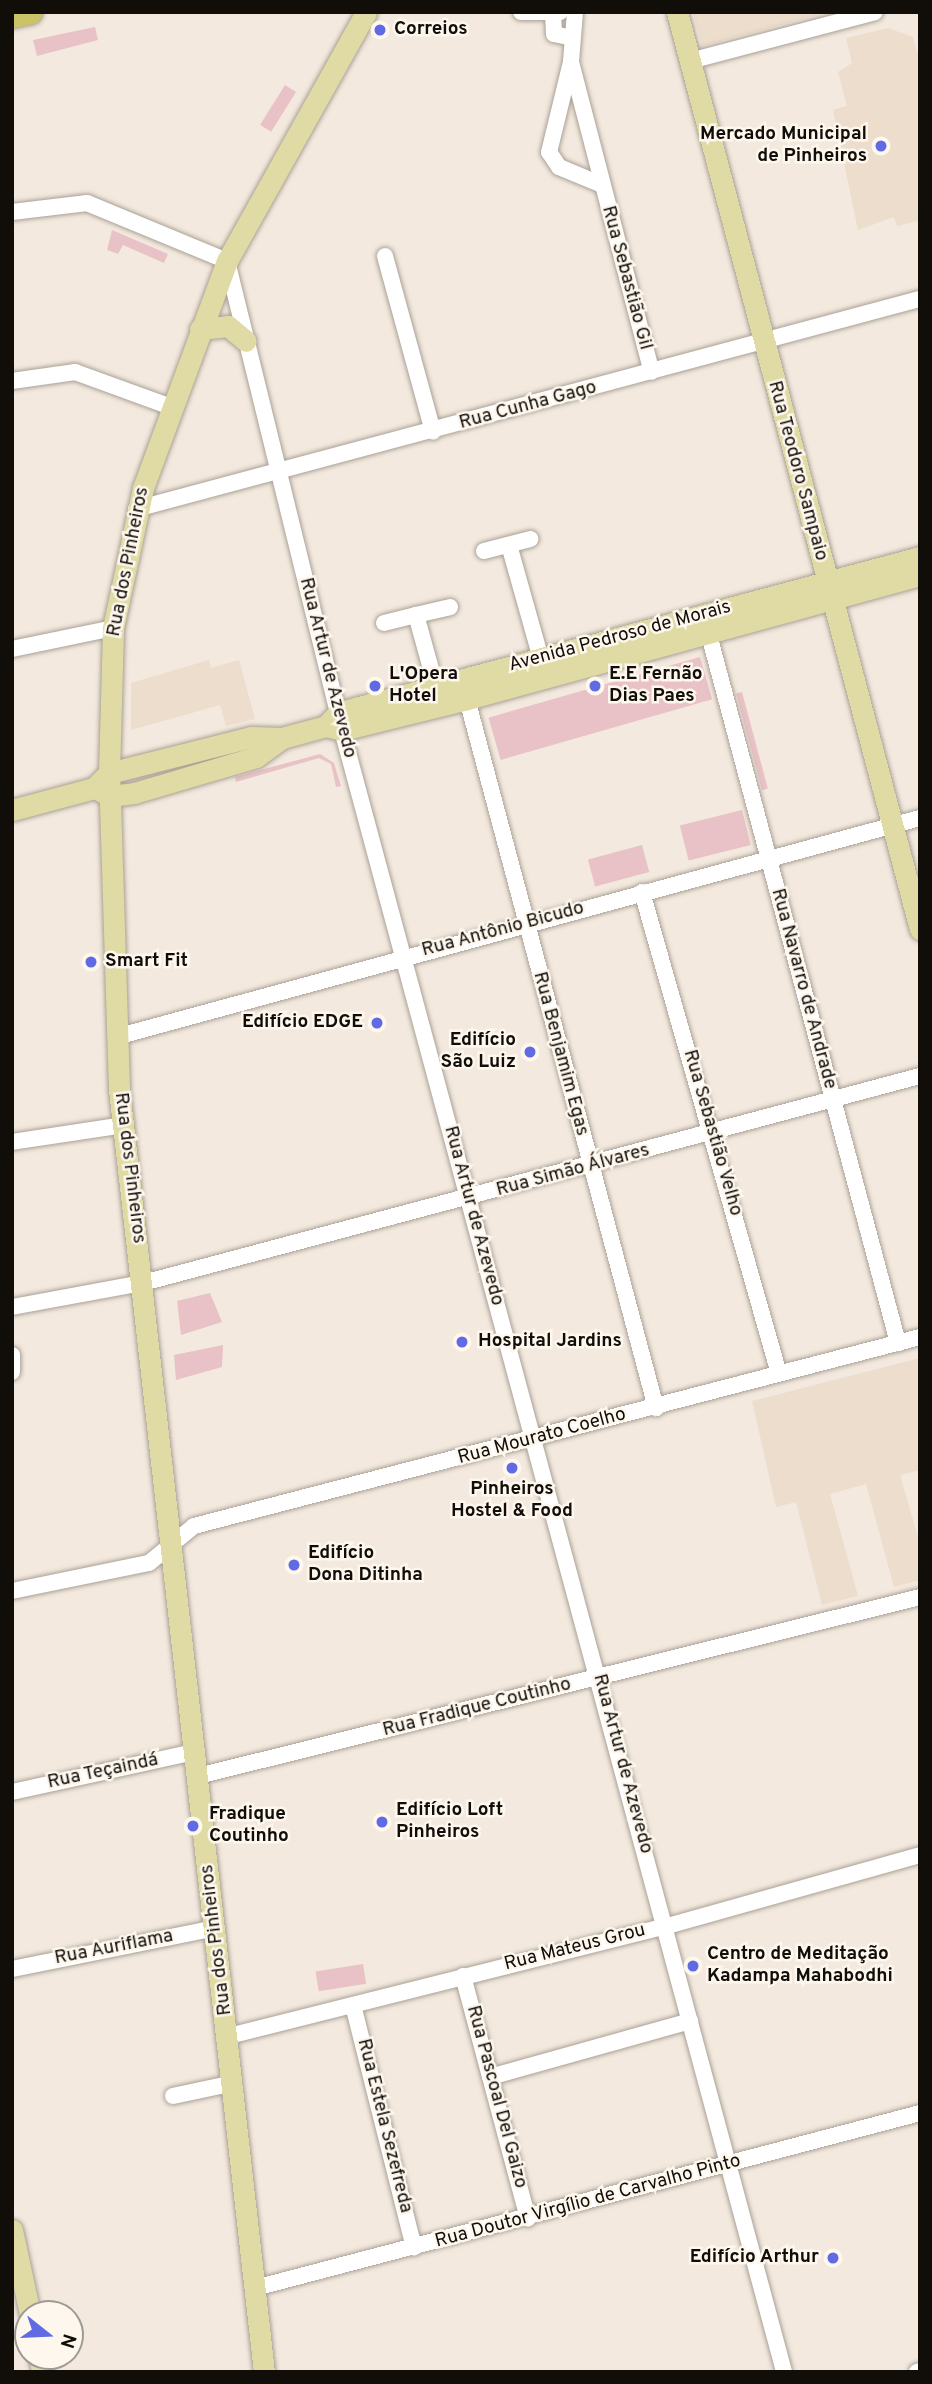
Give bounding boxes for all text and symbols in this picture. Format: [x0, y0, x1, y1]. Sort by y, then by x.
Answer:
place label: Correios [394, 19, 468, 41]
marker: Correios [372, 22, 388, 38]
place label: Mercado Municipal de Pinheiros [700, 124, 867, 168]
marker: Mercado Municipal de Pinheiros [873, 138, 889, 154]
street label: Rua Sebastião Gil [596, 204, 656, 352]
street label: Rua Cunha Gago [457, 377, 599, 435]
street label: Rua Teodoro Sampaio [762, 378, 832, 564]
street label: Rua dos Pinheiros [103, 485, 155, 639]
street label: Rua Artur de Azevedo [293, 575, 361, 761]
street label: Avenida Pedroso de Morais [506, 596, 734, 678]
place label: L'Opera Hotel [389, 664, 458, 708]
place label: E.E Fernão Dias Paes [609, 664, 703, 708]
marker: L'Opera Hotel [367, 678, 383, 694]
marker: E.E Fernão Dias Paes [587, 678, 603, 694]
street label: Rua Navarro de Andrade [765, 886, 841, 1092]
street label: Rua Antônio Bicudo [419, 897, 587, 963]
place label: Smart Fit [105, 951, 188, 973]
marker: Smart Fit [83, 954, 99, 970]
street label: Rua Benjamim Egas [527, 969, 593, 1139]
place label: Edifício EDGE [242, 1012, 363, 1034]
marker: Edifício EDGE [369, 1015, 385, 1031]
place label: Edifício São Luiz [441, 1030, 516, 1074]
marker: Edifício São Luiz [522, 1044, 538, 1060]
street label: Rua Sebastião Velho [677, 1047, 747, 1219]
street label: Rua dos Pinheiros [108, 1091, 150, 1245]
street label: Rua Artur de Azevedo [438, 1123, 508, 1309]
street label: Rua Simão Álvares [494, 1139, 652, 1203]
place label: Hospital Jardins [478, 1331, 622, 1353]
marker: Hospital Jardins [452, 1332, 472, 1352]
street label: Rua Mourato Coelho [455, 1404, 629, 1470]
marker: Pinheiros Hostel & Food [504, 1460, 520, 1476]
place label: Pinheiros Hostel & Food [451, 1479, 573, 1523]
place label: Edifício Dona Ditinha [308, 1543, 423, 1587]
marker: Edifício Dona Ditinha [286, 1557, 302, 1573]
street label: Rua Artur de Azevedo [587, 1671, 657, 1857]
street label: Rua Fradique Coutinho [380, 1674, 574, 1742]
street label: Rua Teçaindá [45, 1749, 161, 1795]
place label: Edifício Loft Pinheiros [396, 1800, 503, 1844]
place label: Fradique Coutinho [209, 1804, 289, 1848]
marker: Edifício Loft Pinheiros [374, 1814, 390, 1830]
marker: Fradique Coutinho [183, 1816, 203, 1836]
street label: Rua dos Pinheiros [196, 1863, 238, 2017]
street label: Rua Mateus Grou [502, 1919, 648, 1977]
street label: Rua Auriflama [52, 1925, 176, 1971]
place label: Centro de Meditação Kadampa Mahabodhi [707, 1944, 893, 1988]
marker: Centro de Meditação Kadampa Mahabodhi [685, 1958, 701, 1974]
street label: Rua Pascoal Del Gaizo [461, 2003, 531, 2191]
street label: Rua Estela Sezefreda [351, 2036, 417, 2216]
street label: Rua Doutor Virgílio de Carvalho Pinto [432, 2150, 744, 2254]
place label: Edifício Arthur [689, 2247, 819, 2269]
marker: Edifício Arthur [825, 2250, 841, 2266]
north arrow [14, 2300, 84, 2370]
text: N [54, 2331, 81, 2351]

